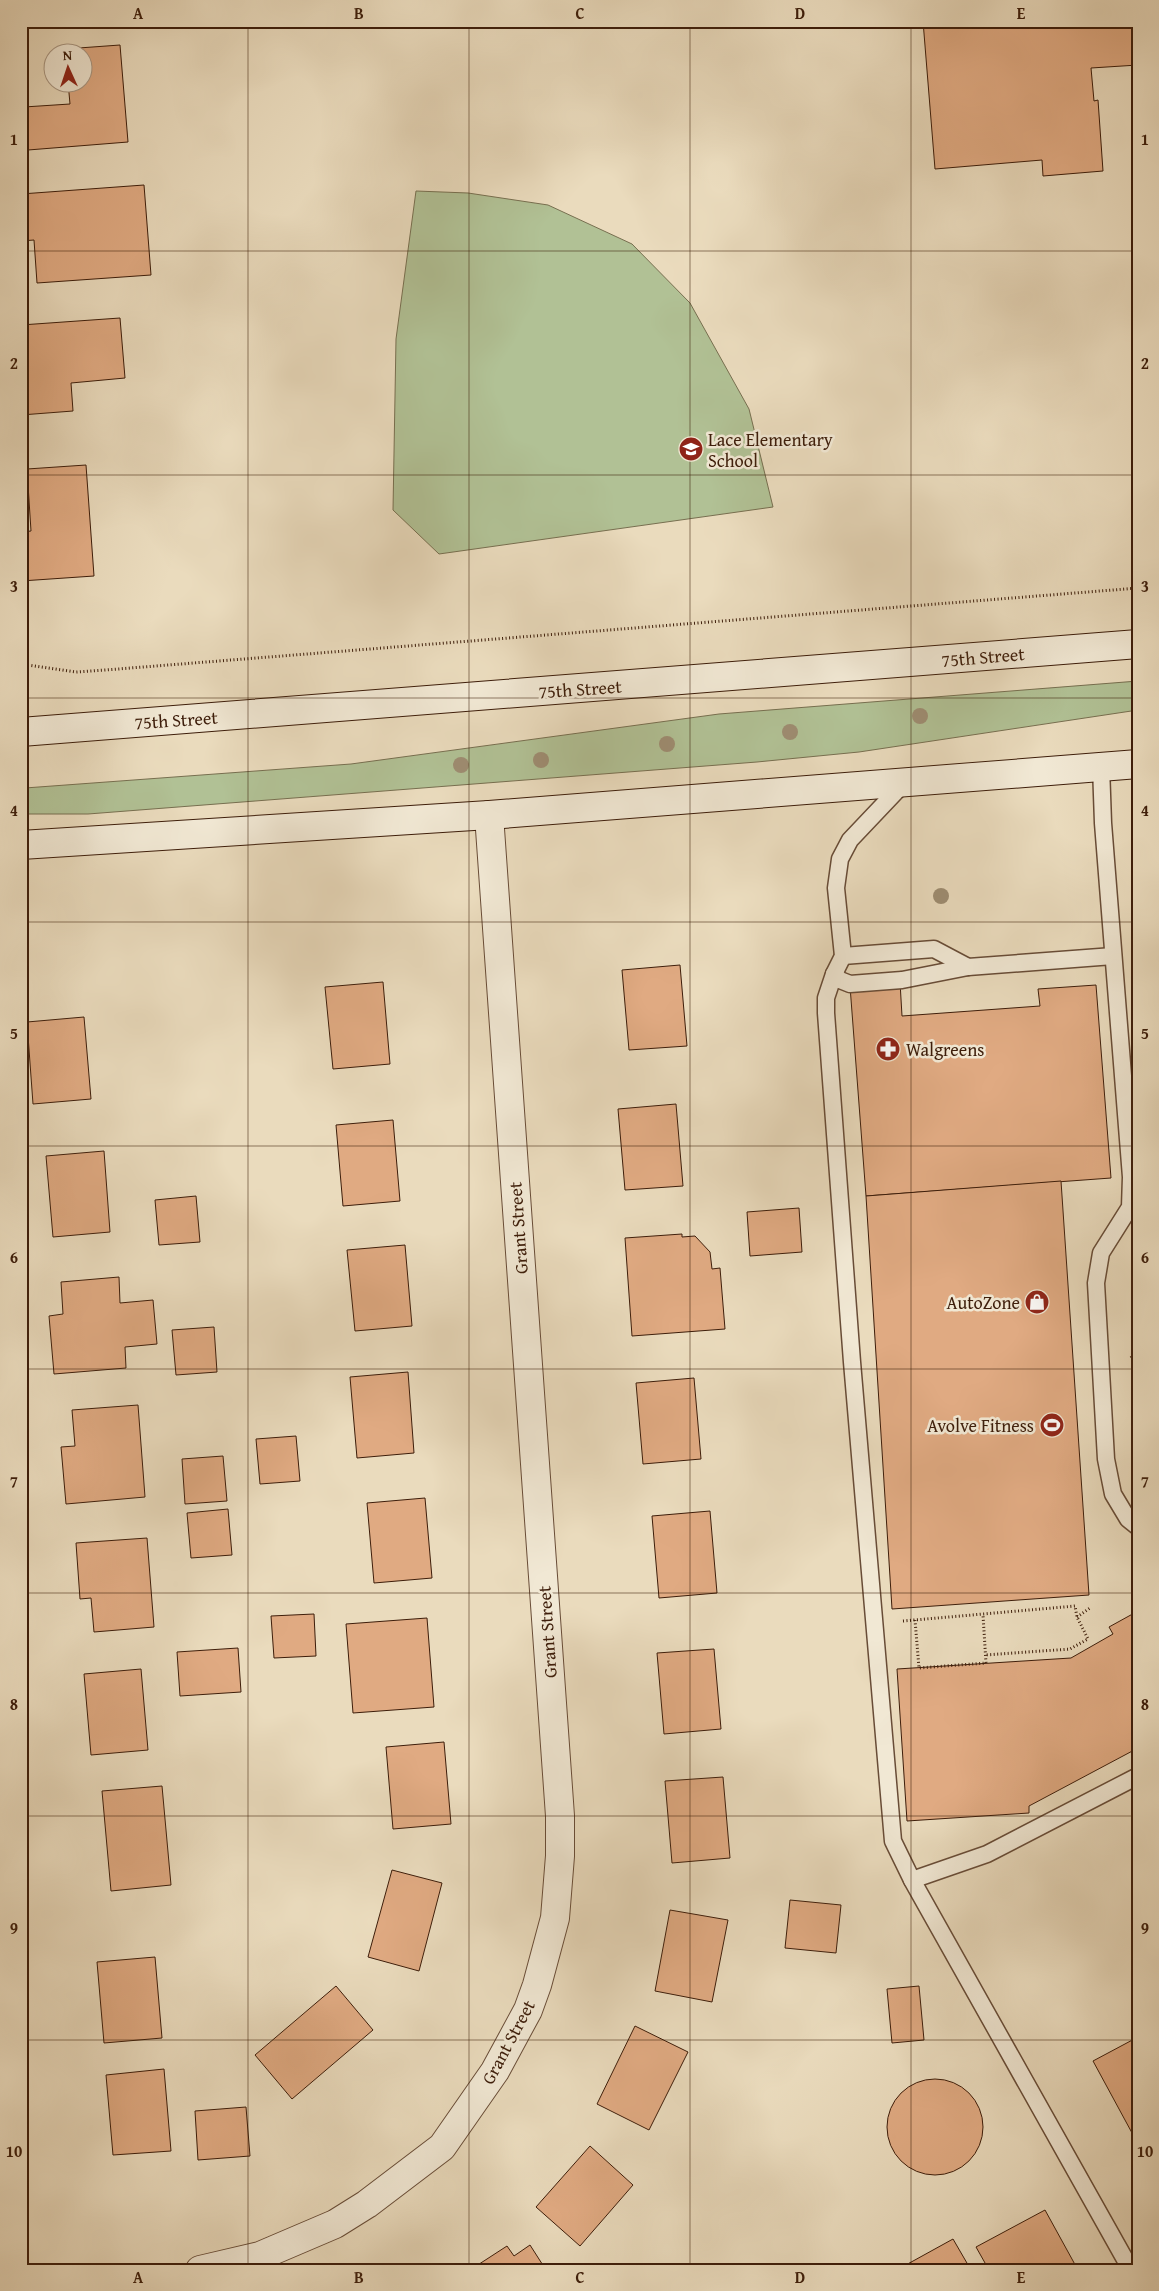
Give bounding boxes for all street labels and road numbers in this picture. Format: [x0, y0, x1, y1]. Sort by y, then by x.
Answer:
street label: 75th Street [940, 640, 1026, 674]
street label: 75th Street [538, 673, 623, 705]
street label: 75th Street [134, 704, 219, 736]
street label: Grant Street [501, 1180, 535, 1275]
street label: Grant Street [530, 1584, 564, 1679]
street label: Grant Street [474, 1994, 542, 2089]

